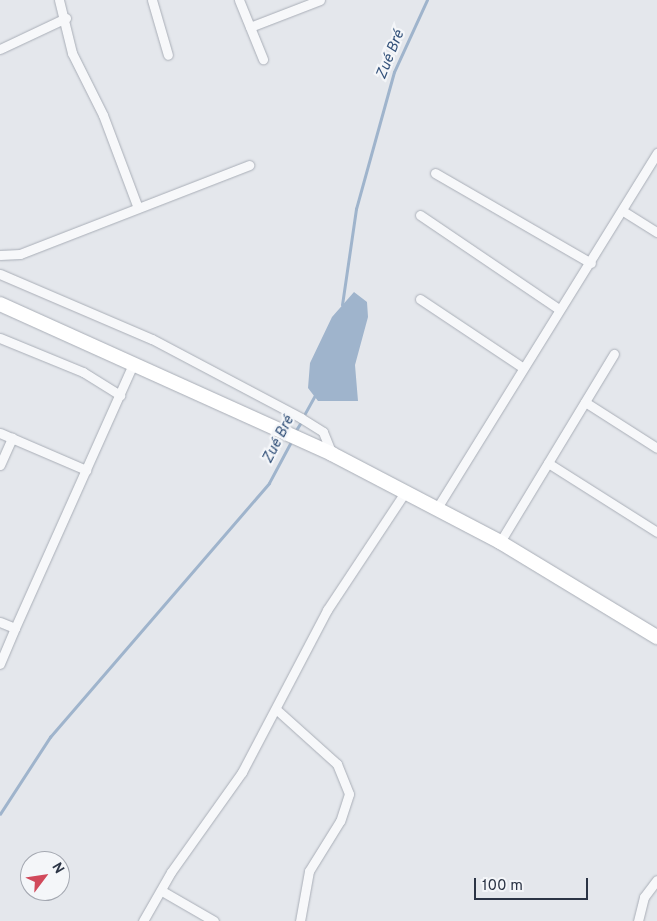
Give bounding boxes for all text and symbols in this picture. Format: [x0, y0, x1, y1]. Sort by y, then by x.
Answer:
water label: Zué Bré [373, 28, 409, 82]
water label: Zué Bré [259, 413, 299, 467]
north arrow [20, 851, 70, 901]
text: N [48, 860, 67, 877]
scale bar [477, 868, 591, 900]
text: 100 m [482, 877, 523, 896]

